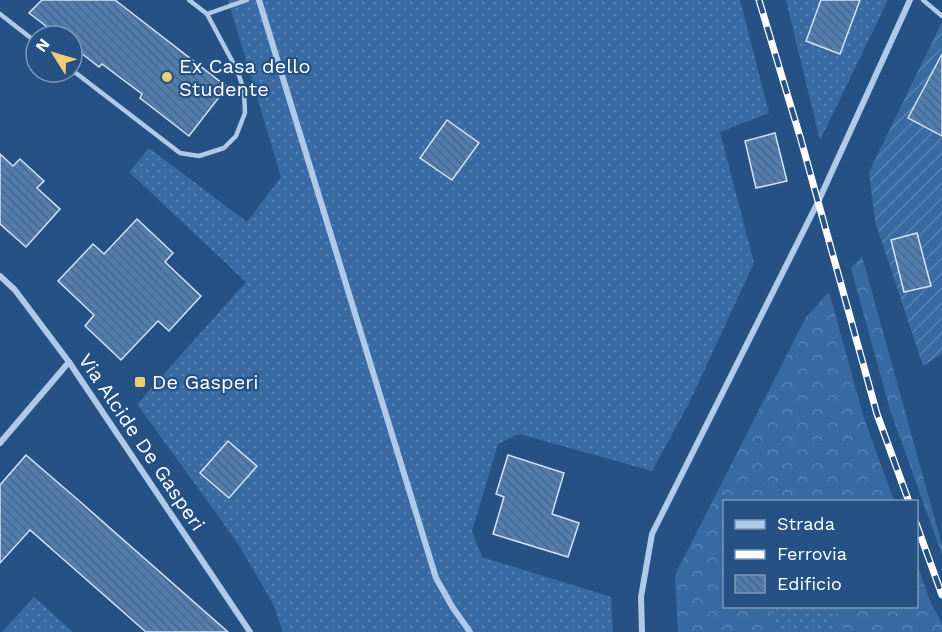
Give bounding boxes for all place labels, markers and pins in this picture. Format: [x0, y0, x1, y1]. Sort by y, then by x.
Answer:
place label: Ex Casa dello Studente [179, 54, 310, 101]
marker: Ex Casa dello Studente [160, 70, 174, 84]
place label: De Gasperi [152, 370, 259, 394]
marker: De Gasperi [133, 375, 147, 389]

